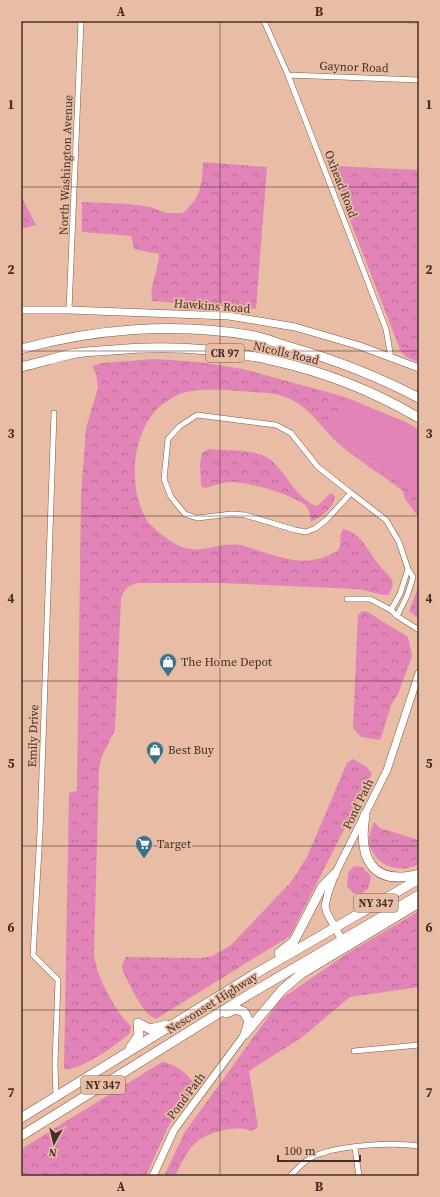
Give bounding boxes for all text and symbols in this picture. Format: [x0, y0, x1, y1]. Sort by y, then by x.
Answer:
text: A [117, 3, 126, 20]
text: B [315, 3, 324, 20]
street label: Gaynor Road [319, 58, 389, 76]
street label: North Washington Avenue [56, 95, 76, 235]
text: 1 [7, 96, 15, 113]
text: 1 [425, 96, 433, 113]
street label: Oxhead Road [321, 148, 361, 220]
text: 2 [7, 261, 15, 278]
text: 2 [425, 261, 433, 278]
street label: Hawkins Road [173, 295, 251, 317]
street label: Nicolls Road [252, 338, 321, 368]
road number: CR 97 [206, 344, 244, 362]
text: 3 [7, 425, 15, 442]
text: 3 [425, 425, 433, 442]
text: 4 [7, 590, 15, 607]
text: 4 [425, 590, 433, 607]
shop icon: The Home Depot [158, 652, 178, 677]
place label: The Home Depot [181, 654, 272, 670]
street label: Emily Drive [24, 704, 42, 768]
shop icon: Best Buy [145, 740, 165, 765]
place label: Best Buy [168, 742, 215, 758]
text: 5 [7, 755, 15, 772]
text: 5 [425, 755, 433, 772]
street label: Pond Path [339, 776, 377, 832]
supermarket icon: Target [134, 834, 154, 859]
place label: Target [157, 836, 191, 852]
road number: NY 347 [354, 894, 398, 912]
text: 6 [7, 919, 15, 936]
text: 6 [425, 919, 433, 936]
street label: Nesconset Highway [163, 968, 261, 1038]
street label: Pond Path [163, 1069, 209, 1123]
road number: NY 347 [81, 1076, 125, 1094]
text: 7 [7, 1084, 15, 1101]
text: 7 [425, 1084, 433, 1101]
north arrow [34, 1123, 74, 1163]
scale bar [278, 1137, 360, 1163]
text: 100 m [284, 1143, 316, 1159]
text: N [48, 1144, 58, 1160]
text: A [117, 1178, 126, 1195]
text: B [315, 1178, 324, 1195]

